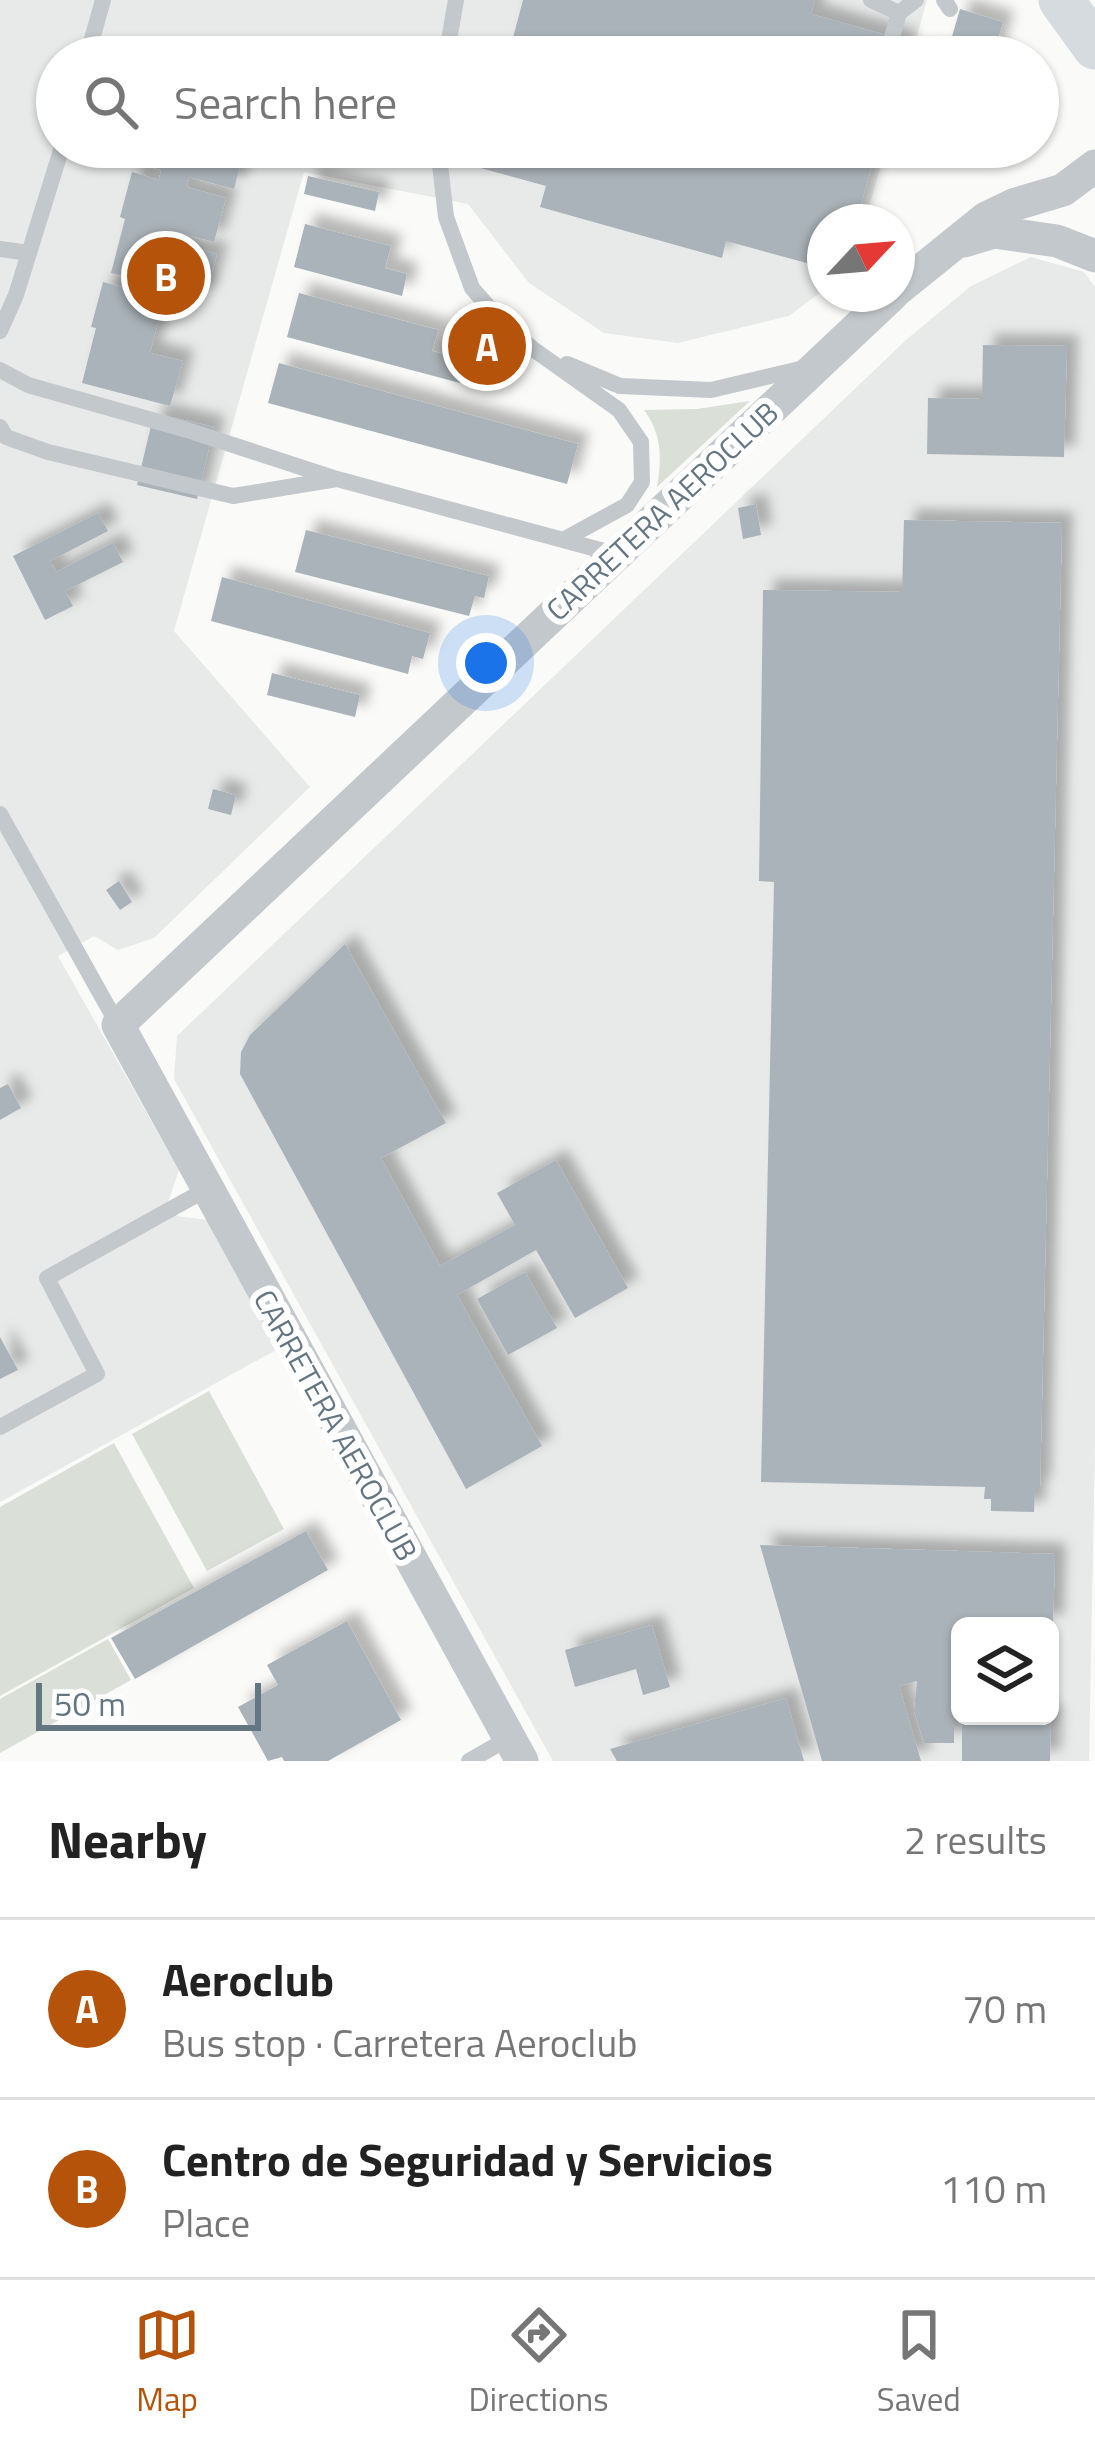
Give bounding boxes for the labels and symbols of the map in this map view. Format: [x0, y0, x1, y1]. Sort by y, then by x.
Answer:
north arrow [807, 204, 915, 312]
pin: B [127, 231, 205, 321]
pin: A [448, 301, 526, 391]
street label: CARRETERA AEROCLUB [535, 391, 789, 631]
your location [456, 633, 516, 693]
street label: CARRETERA AEROCLUB [242, 1281, 430, 1569]
scale bar [36, 1677, 261, 1730]

